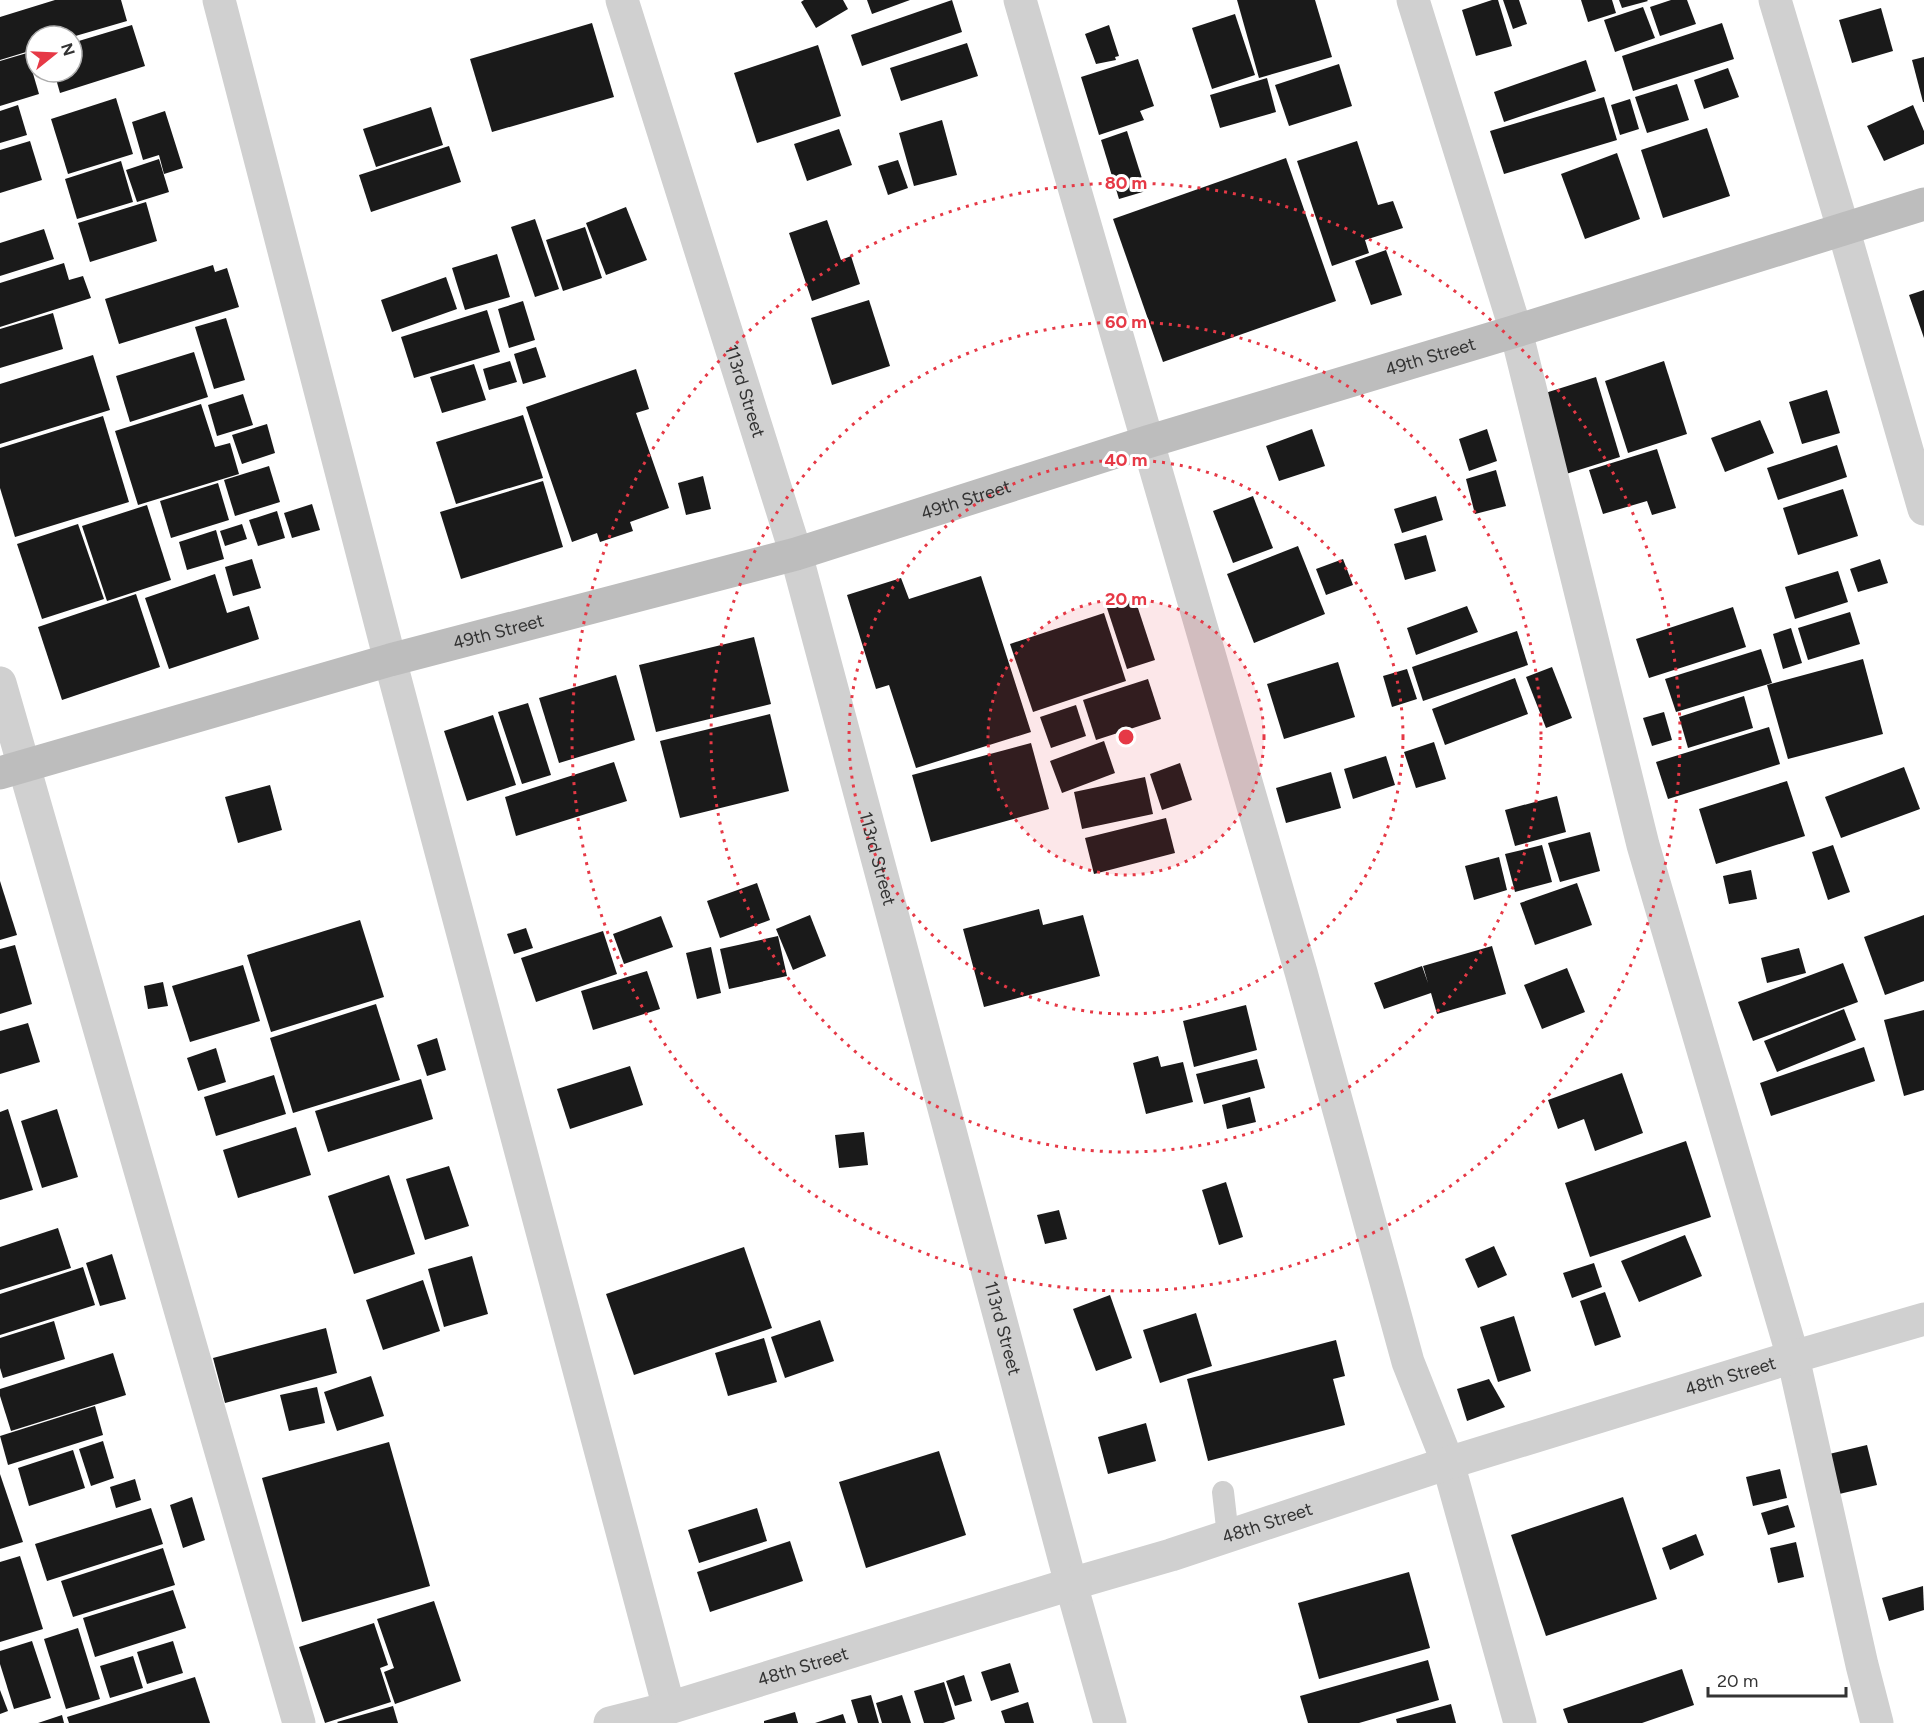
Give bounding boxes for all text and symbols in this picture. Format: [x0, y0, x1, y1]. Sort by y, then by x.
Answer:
north arrow [24, 24, 84, 84]
text: N [57, 41, 79, 58]
text: 80 m [1105, 172, 1147, 194]
text: 60 m [1105, 311, 1147, 333]
street label: 49th Street [1383, 333, 1478, 381]
street label: 113rd Street [720, 342, 770, 441]
text: 40 m [1104, 449, 1148, 471]
street label: 49th Street [918, 475, 1014, 524]
text: 20 m [1105, 588, 1147, 610]
street label: 49th Street [450, 609, 546, 654]
centre of rings [1116, 727, 1136, 747]
street label: 113rd Street [854, 809, 900, 908]
street label: 113rd Street [980, 1279, 1026, 1378]
street label: 48th Street [1682, 1352, 1779, 1401]
street label: 48th Street [1219, 1498, 1315, 1548]
street label: 48th Street [755, 1642, 851, 1691]
scale bar [1708, 1660, 1846, 1698]
text: 20 m [1717, 1670, 1758, 1692]

